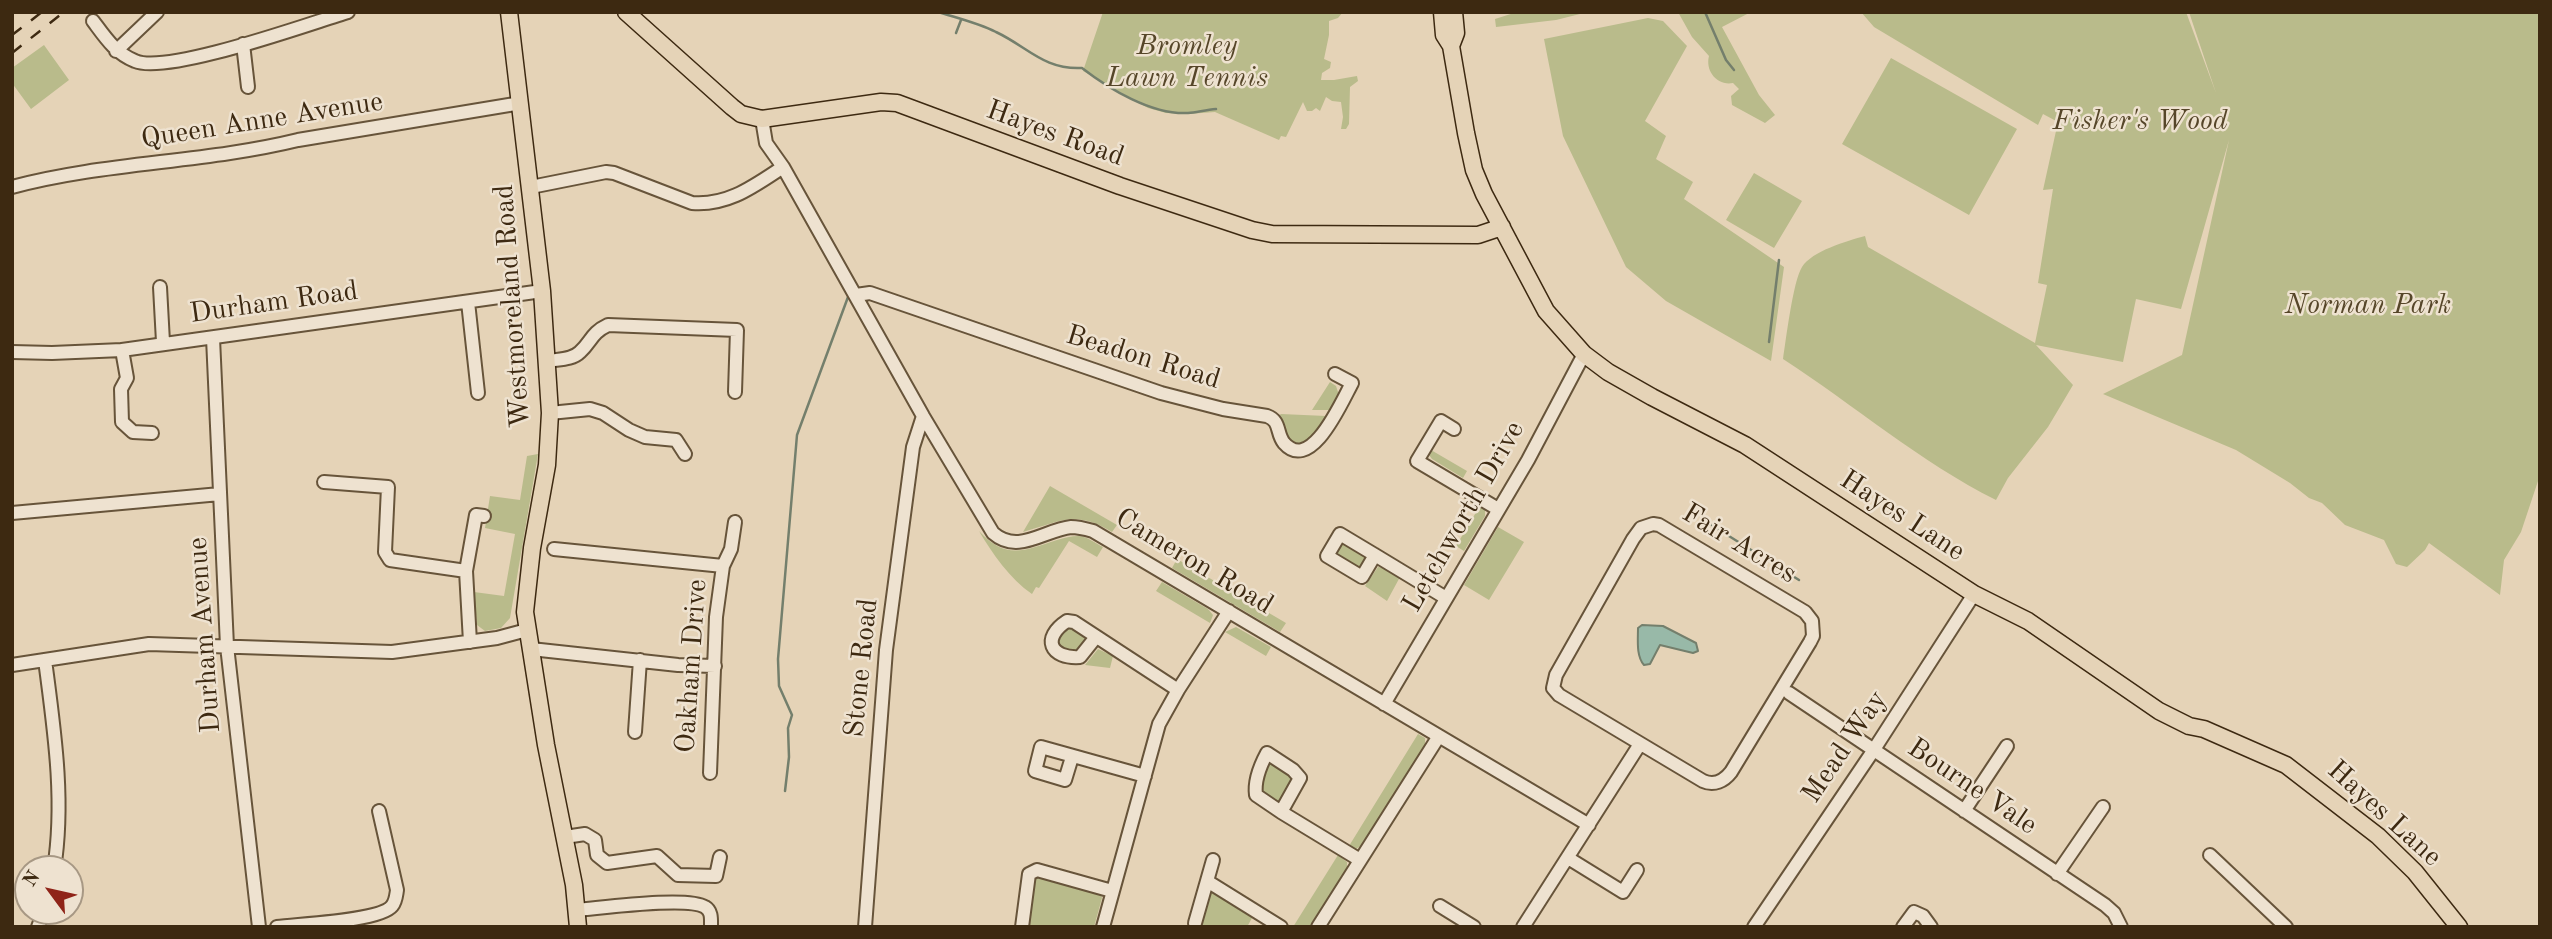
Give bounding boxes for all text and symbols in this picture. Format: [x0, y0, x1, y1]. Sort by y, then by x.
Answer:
park label: Bromley Lawn Tennis [1106, 30, 1268, 96]
street label: Queen Anne Avenue [139, 85, 385, 157]
street label: Hayes Road [982, 94, 1128, 174]
park label: Fisher's Wood [2052, 105, 2228, 139]
street label: Westmoreland Road [488, 183, 538, 429]
street label: Durham Road [188, 275, 360, 331]
park label: Norman Park [2285, 289, 2451, 323]
street label: Beadon Road [1062, 319, 1224, 397]
street label: Letchworth Drive [1396, 416, 1532, 618]
street label: Hayes Lane [1833, 463, 1971, 569]
street label: Fair Acres [1676, 497, 1802, 591]
street label: Cameron Road [1109, 502, 1279, 622]
street label: Durham Avenue [181, 536, 229, 734]
street label: Oakham Drive [669, 578, 715, 754]
street label: Stone Road [838, 597, 886, 739]
street label: Mead Way [1795, 684, 1895, 810]
street label: Bourne Vale [1901, 731, 2043, 843]
street label: Hayes Lane [2320, 754, 2448, 874]
north arrow [14, 855, 84, 925]
text: N [21, 868, 45, 891]

